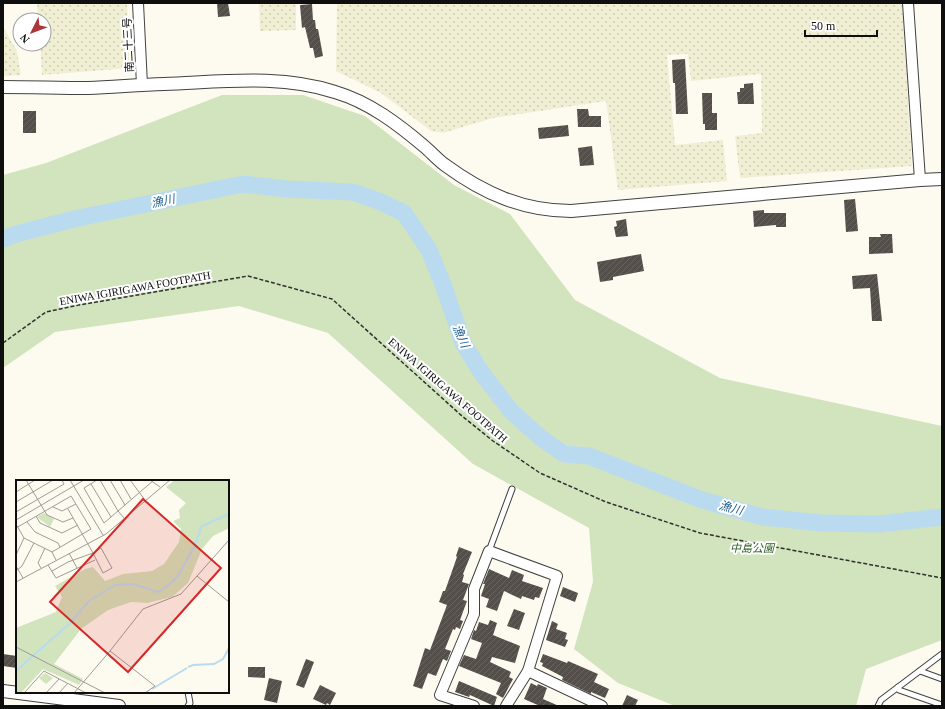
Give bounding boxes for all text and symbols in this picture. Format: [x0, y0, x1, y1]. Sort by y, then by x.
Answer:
north arrow [12, 12, 52, 52]
scale bar [805, 12, 877, 38]
street label: 南二十三号 [121, 17, 135, 73]
text: 50 m [811, 19, 836, 33]
text: N [17, 32, 32, 46]
water label: 漁川 [150, 191, 178, 210]
street label: ENIWA IGIRIGAWA FOOTPATH [58, 269, 212, 307]
water label: 漁川 [450, 322, 473, 352]
street label: ENIWA IGIRIGAWA FOOTPATH [386, 335, 510, 445]
inset map [16, 480, 229, 693]
water label: 漁川 [718, 498, 746, 518]
park label: 中島公園 [730, 542, 776, 554]

